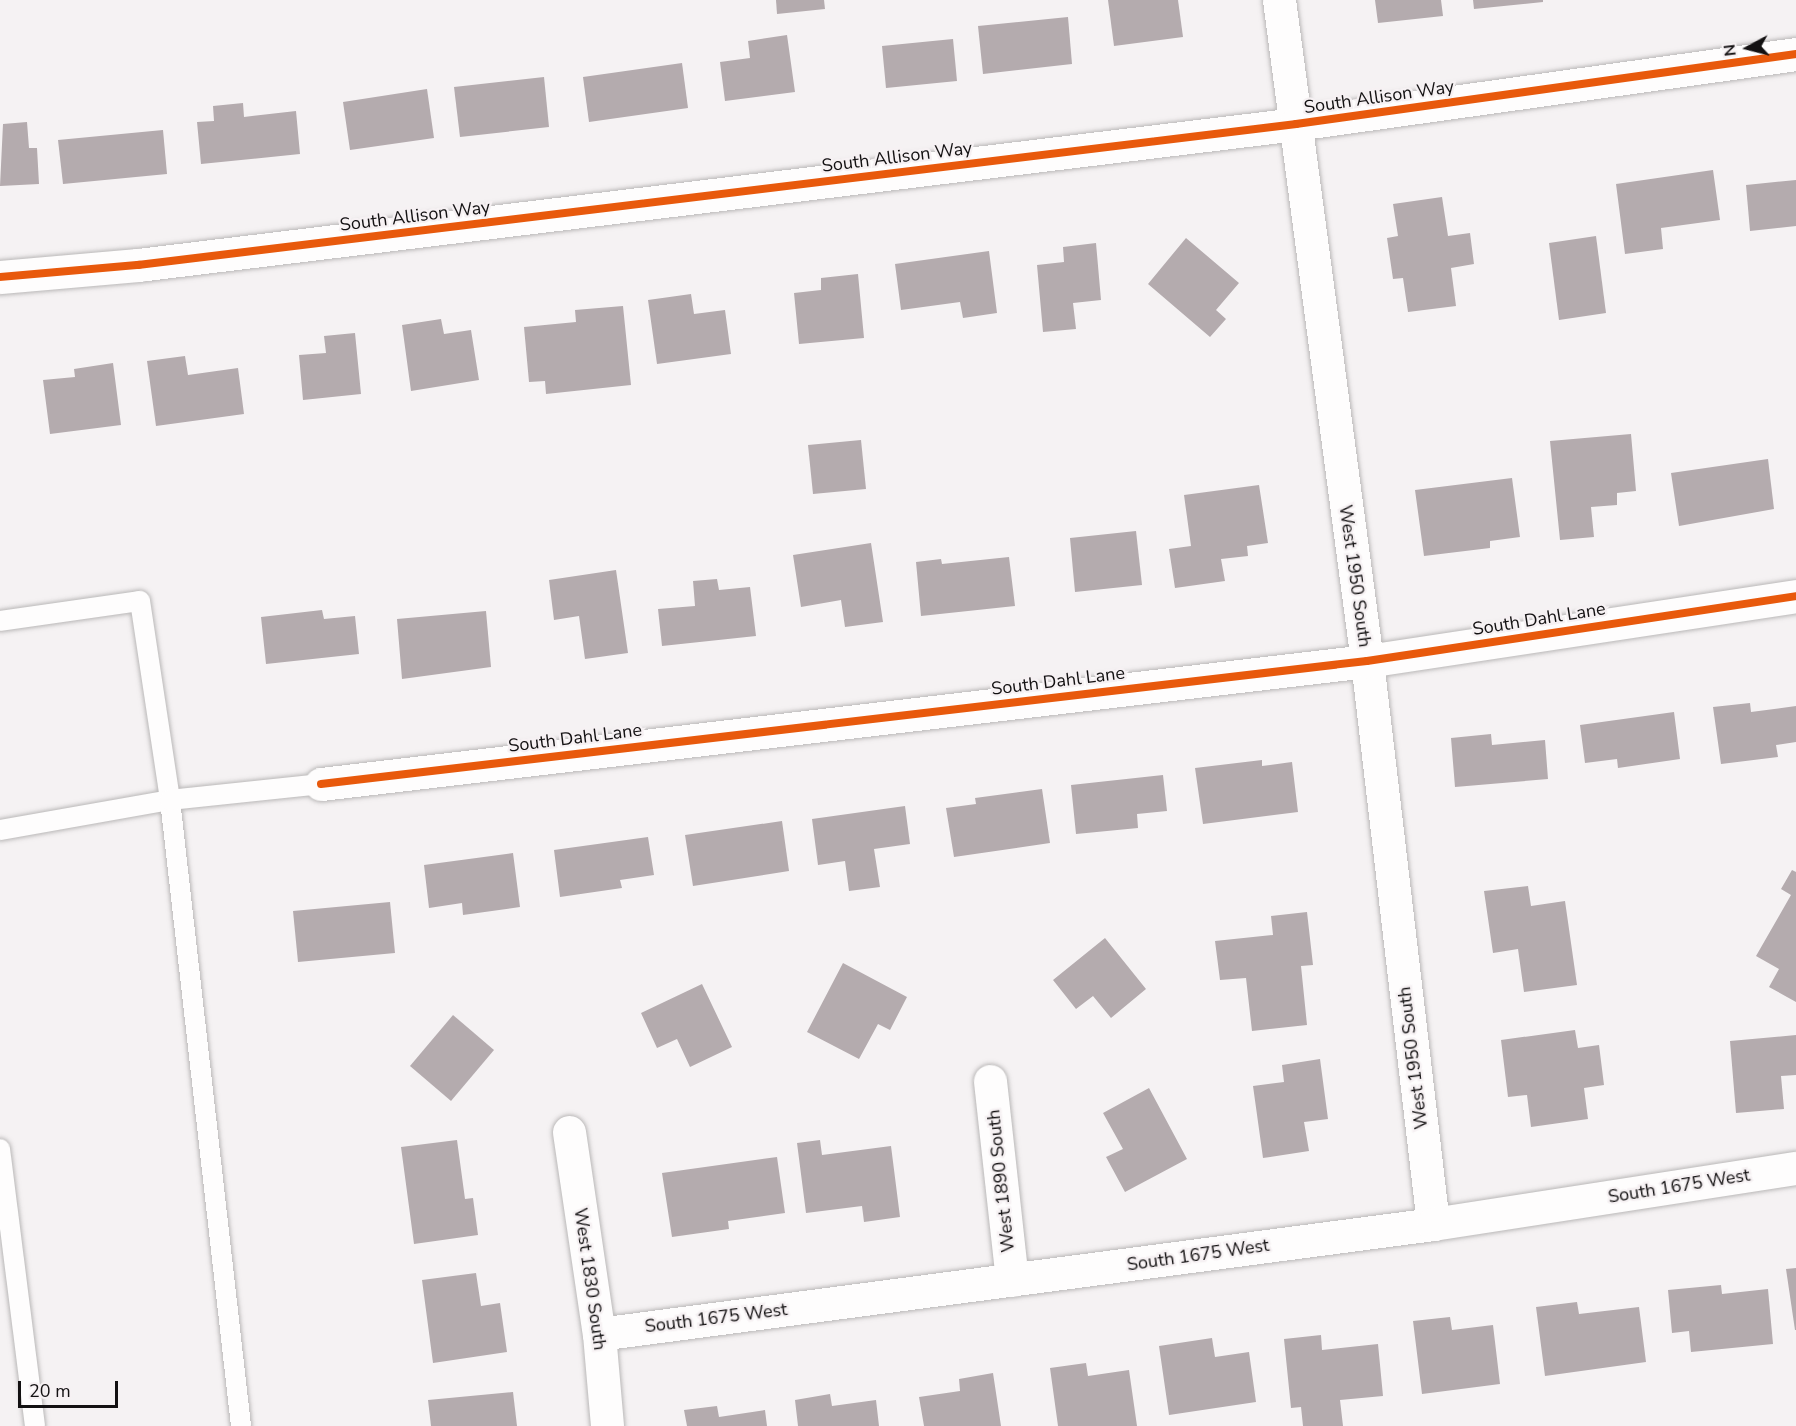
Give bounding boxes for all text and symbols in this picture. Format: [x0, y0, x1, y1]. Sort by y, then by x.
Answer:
north arrow [1718, 18, 1778, 78]
text: N [1718, 43, 1742, 57]
street label: South Allison Way [1303, 76, 1455, 118]
street label: South Allison Way [821, 137, 973, 177]
street label: South Allison Way [339, 196, 491, 236]
street label: West 1950 South [1334, 504, 1376, 648]
street label: South Dahl Lane [1471, 598, 1607, 640]
street label: South Dahl Lane [990, 662, 1126, 700]
street label: South Dahl Lane [507, 719, 643, 757]
street label: West 1950 South [1394, 986, 1432, 1130]
street label: West 1890 South [983, 1109, 1019, 1253]
street label: South 1675 West [1607, 1164, 1751, 1208]
street label: West 1830 South [569, 1207, 611, 1351]
street label: South 1675 West [1126, 1234, 1270, 1276]
street label: South 1675 West [644, 1299, 788, 1337]
scale bar [21, 1369, 122, 1407]
text: 20 m [29, 1379, 71, 1403]

